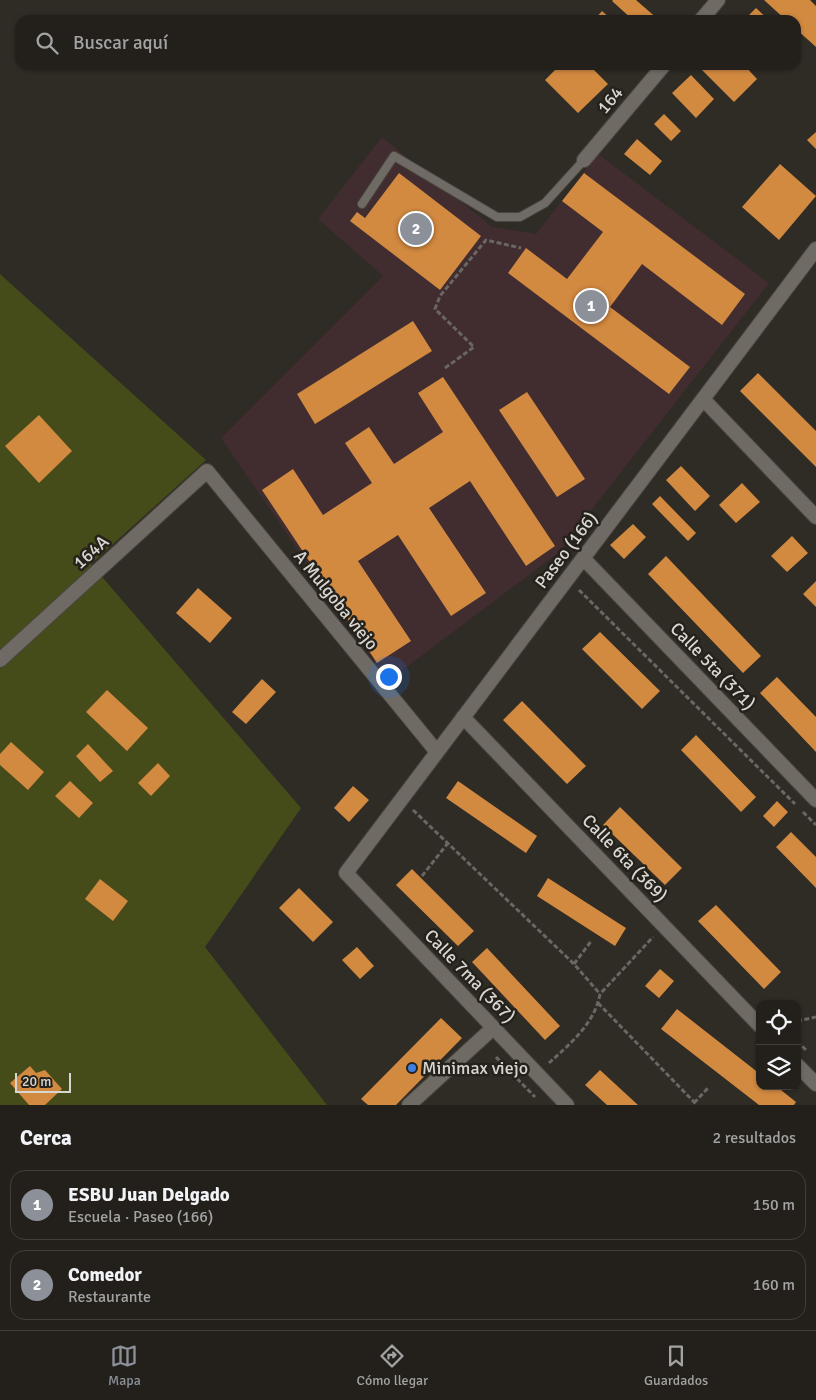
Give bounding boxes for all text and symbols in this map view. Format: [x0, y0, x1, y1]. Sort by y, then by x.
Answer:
search box [15, 15, 801, 70]
icon: search [33, 29, 61, 57]
text: Buscar aquí [73, 31, 168, 55]
street label: 164 [592, 82, 628, 118]
pin: 2 [400, 210, 432, 248]
pin: 1 [575, 287, 607, 325]
street label: Paseo (166) [530, 507, 602, 593]
street label: 164A [69, 530, 113, 574]
street label: A Mulgoba viejo [289, 546, 383, 654]
street label: Calle 5ta (371) [666, 618, 760, 714]
your location [376, 664, 402, 690]
street label: Calle 6ta (369) [578, 810, 672, 906]
street label: Calle 7ma (367) [420, 925, 520, 1027]
map controls [756, 1000, 801, 1090]
button: locate [756, 1000, 801, 1045]
button: layers [756, 1045, 801, 1090]
place label: Minimax viejo [422, 1057, 528, 1079]
marker: Minimax viejo [406, 1062, 418, 1074]
scale bar [15, 1070, 71, 1093]
text: 20 m [22, 1073, 51, 1090]
text: Cerca [20, 1125, 72, 1151]
text: 2 resultados [713, 1128, 796, 1148]
text: ESBU Juan Delgado [68, 1183, 230, 1207]
text: 1 [33, 1195, 41, 1215]
text: 150 m [753, 1195, 795, 1215]
text: Escuela · Paseo (166) [68, 1207, 213, 1227]
text: Comedor [68, 1263, 142, 1287]
text: 2 [33, 1275, 41, 1295]
text: 160 m [753, 1275, 795, 1295]
text: Restaurante [68, 1287, 151, 1307]
tab: Mapa [108, 1342, 141, 1389]
tab: Cómo llegar [357, 1342, 428, 1389]
tab: Guardados [644, 1342, 708, 1389]

